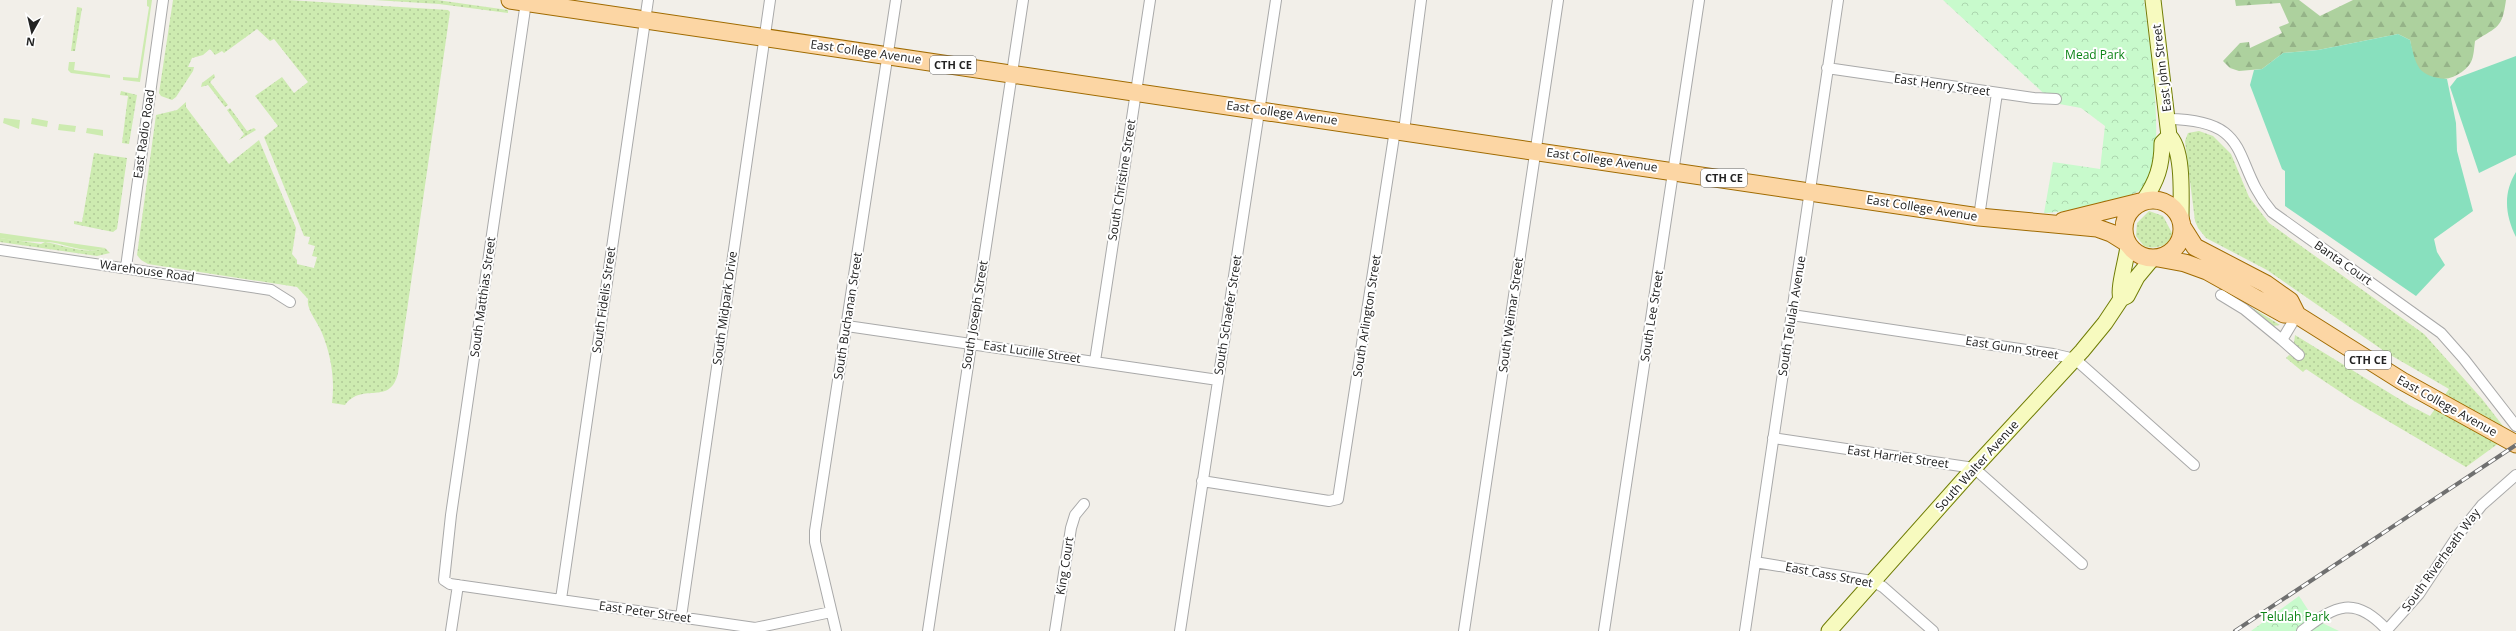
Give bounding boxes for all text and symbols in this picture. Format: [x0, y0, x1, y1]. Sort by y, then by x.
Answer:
north arrow [12, 12, 52, 52]
street label: East John Street [2148, 23, 2175, 113]
text: N [25, 34, 36, 50]
street label: East College Avenue [809, 35, 923, 68]
park label: Mead Park [2065, 46, 2126, 63]
road number: CTH CE [930, 56, 976, 74]
street label: East Henry Street [1893, 69, 1991, 100]
street label: East Radio Road [129, 88, 158, 180]
street label: East College Avenue [1225, 96, 1339, 129]
street label: South Christine Street [1104, 118, 1139, 242]
street label: East College Avenue [1545, 143, 1659, 176]
road number: CTH CE [1701, 169, 1747, 187]
street label: East College Avenue [1865, 190, 1979, 225]
street label: South Matthias Street [466, 236, 499, 358]
street label: Banta Court [2311, 236, 2376, 289]
street label: South Fidelis Street [588, 245, 619, 354]
street label: South Midpark Drive [708, 250, 741, 366]
street label: South Buchanan Street [829, 251, 866, 381]
street label: South Arlington Street [1348, 253, 1385, 378]
street label: South Schaefer Street [1210, 254, 1245, 376]
street label: South Telulah Avenue [1774, 254, 1809, 377]
street label: Warehouse Road [99, 255, 196, 286]
street label: South Weimar Street [1494, 256, 1527, 374]
street label: South Joseph Street [957, 259, 992, 371]
street label: South Lee Street [1636, 269, 1667, 363]
street label: East Gunn Street [1964, 332, 2060, 363]
street label: East Lucille Street [982, 336, 1082, 367]
road number: CTH CE [2345, 351, 2391, 369]
street label: East College Avenue [2394, 371, 2501, 440]
street label: South Walter Avenue [1931, 416, 2022, 515]
street label: East Harriet Street [1846, 441, 1950, 472]
street label: South Riverheath Way [2397, 504, 2484, 615]
street label: King Court [1052, 536, 1077, 596]
street label: East Cass Street [1784, 558, 1874, 591]
street label: East Peter Street [598, 597, 692, 626]
park label: Telulah Park [2260, 608, 2330, 625]

